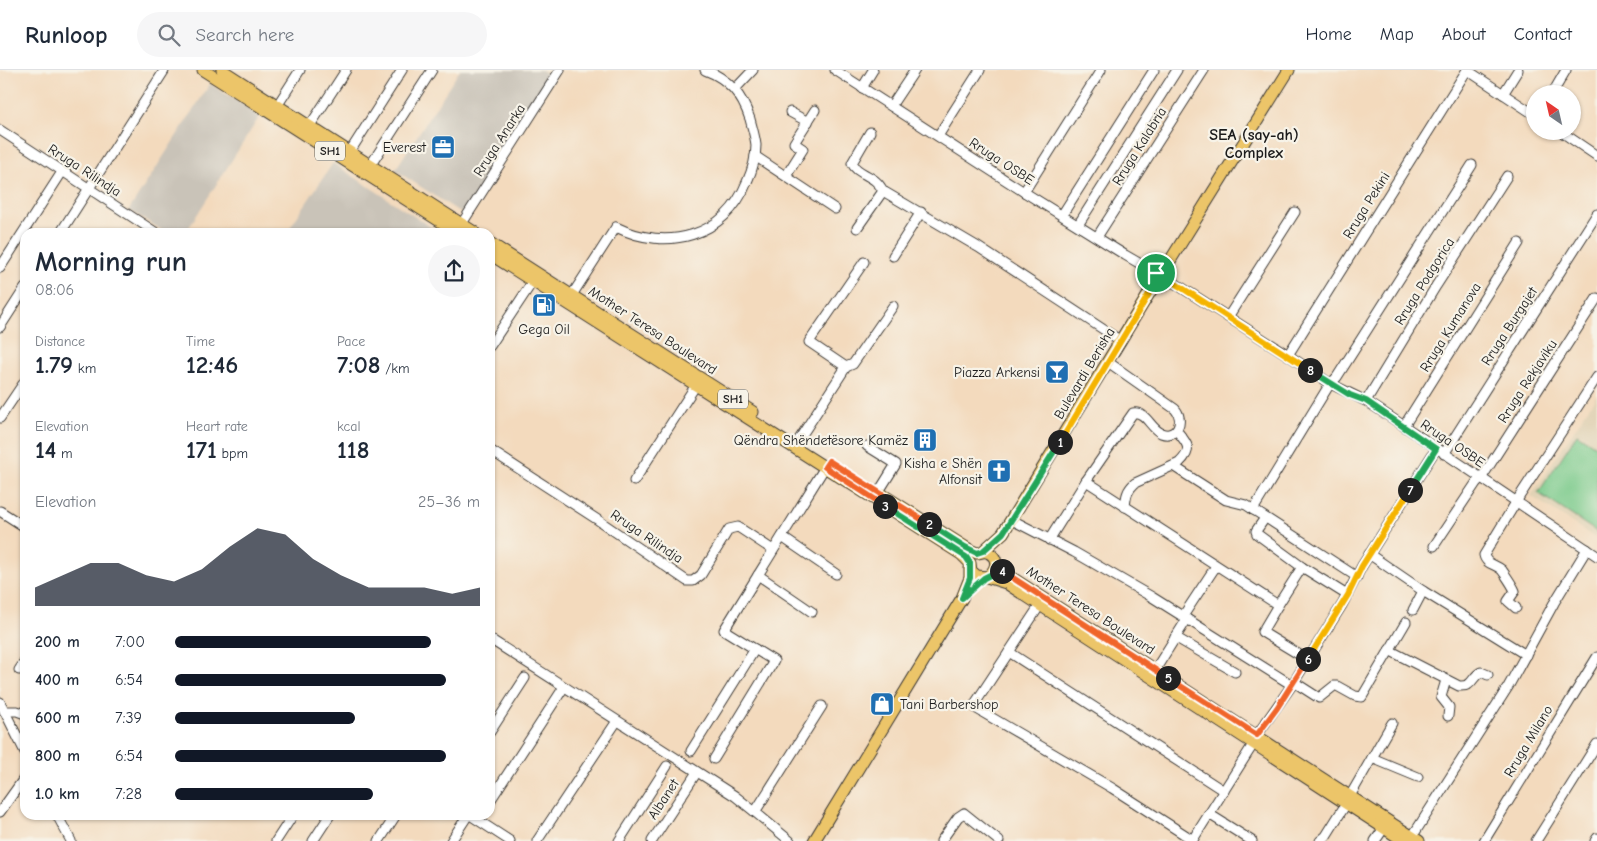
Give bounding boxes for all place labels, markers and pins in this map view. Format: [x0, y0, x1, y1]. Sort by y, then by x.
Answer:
office icon: Everest [430, 134, 456, 160]
place label: Everest [383, 139, 427, 156]
pin [1135, 252, 1177, 294]
fuel station icon: Gega Oil [531, 292, 557, 318]
place label: Gega Oil [518, 321, 570, 338]
pin: 8 [1298, 358, 1322, 382]
bar icon: Piazza Arkensi [1044, 359, 1070, 385]
place label: Piazza Arkensi [954, 364, 1040, 381]
building icon: Qëndra Shëndetësore Kamëz [912, 427, 938, 453]
pin: 1 [1048, 430, 1072, 454]
place label: Qëndra Shëndetësore Kamëz [734, 432, 908, 449]
place label: Kisha e Shën Alfonsit [904, 455, 983, 488]
church icon: Kisha e Shën Alfonsit [986, 458, 1012, 484]
pin: 7 [1398, 478, 1422, 502]
pin: 3 [872, 494, 898, 518]
pin: 2 [916, 512, 942, 536]
pin: 4 [990, 558, 1014, 584]
pin: 6 [1296, 646, 1320, 672]
pin: 5 [1156, 666, 1180, 690]
shop icon: Tani Barbershop [869, 691, 895, 717]
place label: Tani Barbershop [900, 696, 999, 713]

